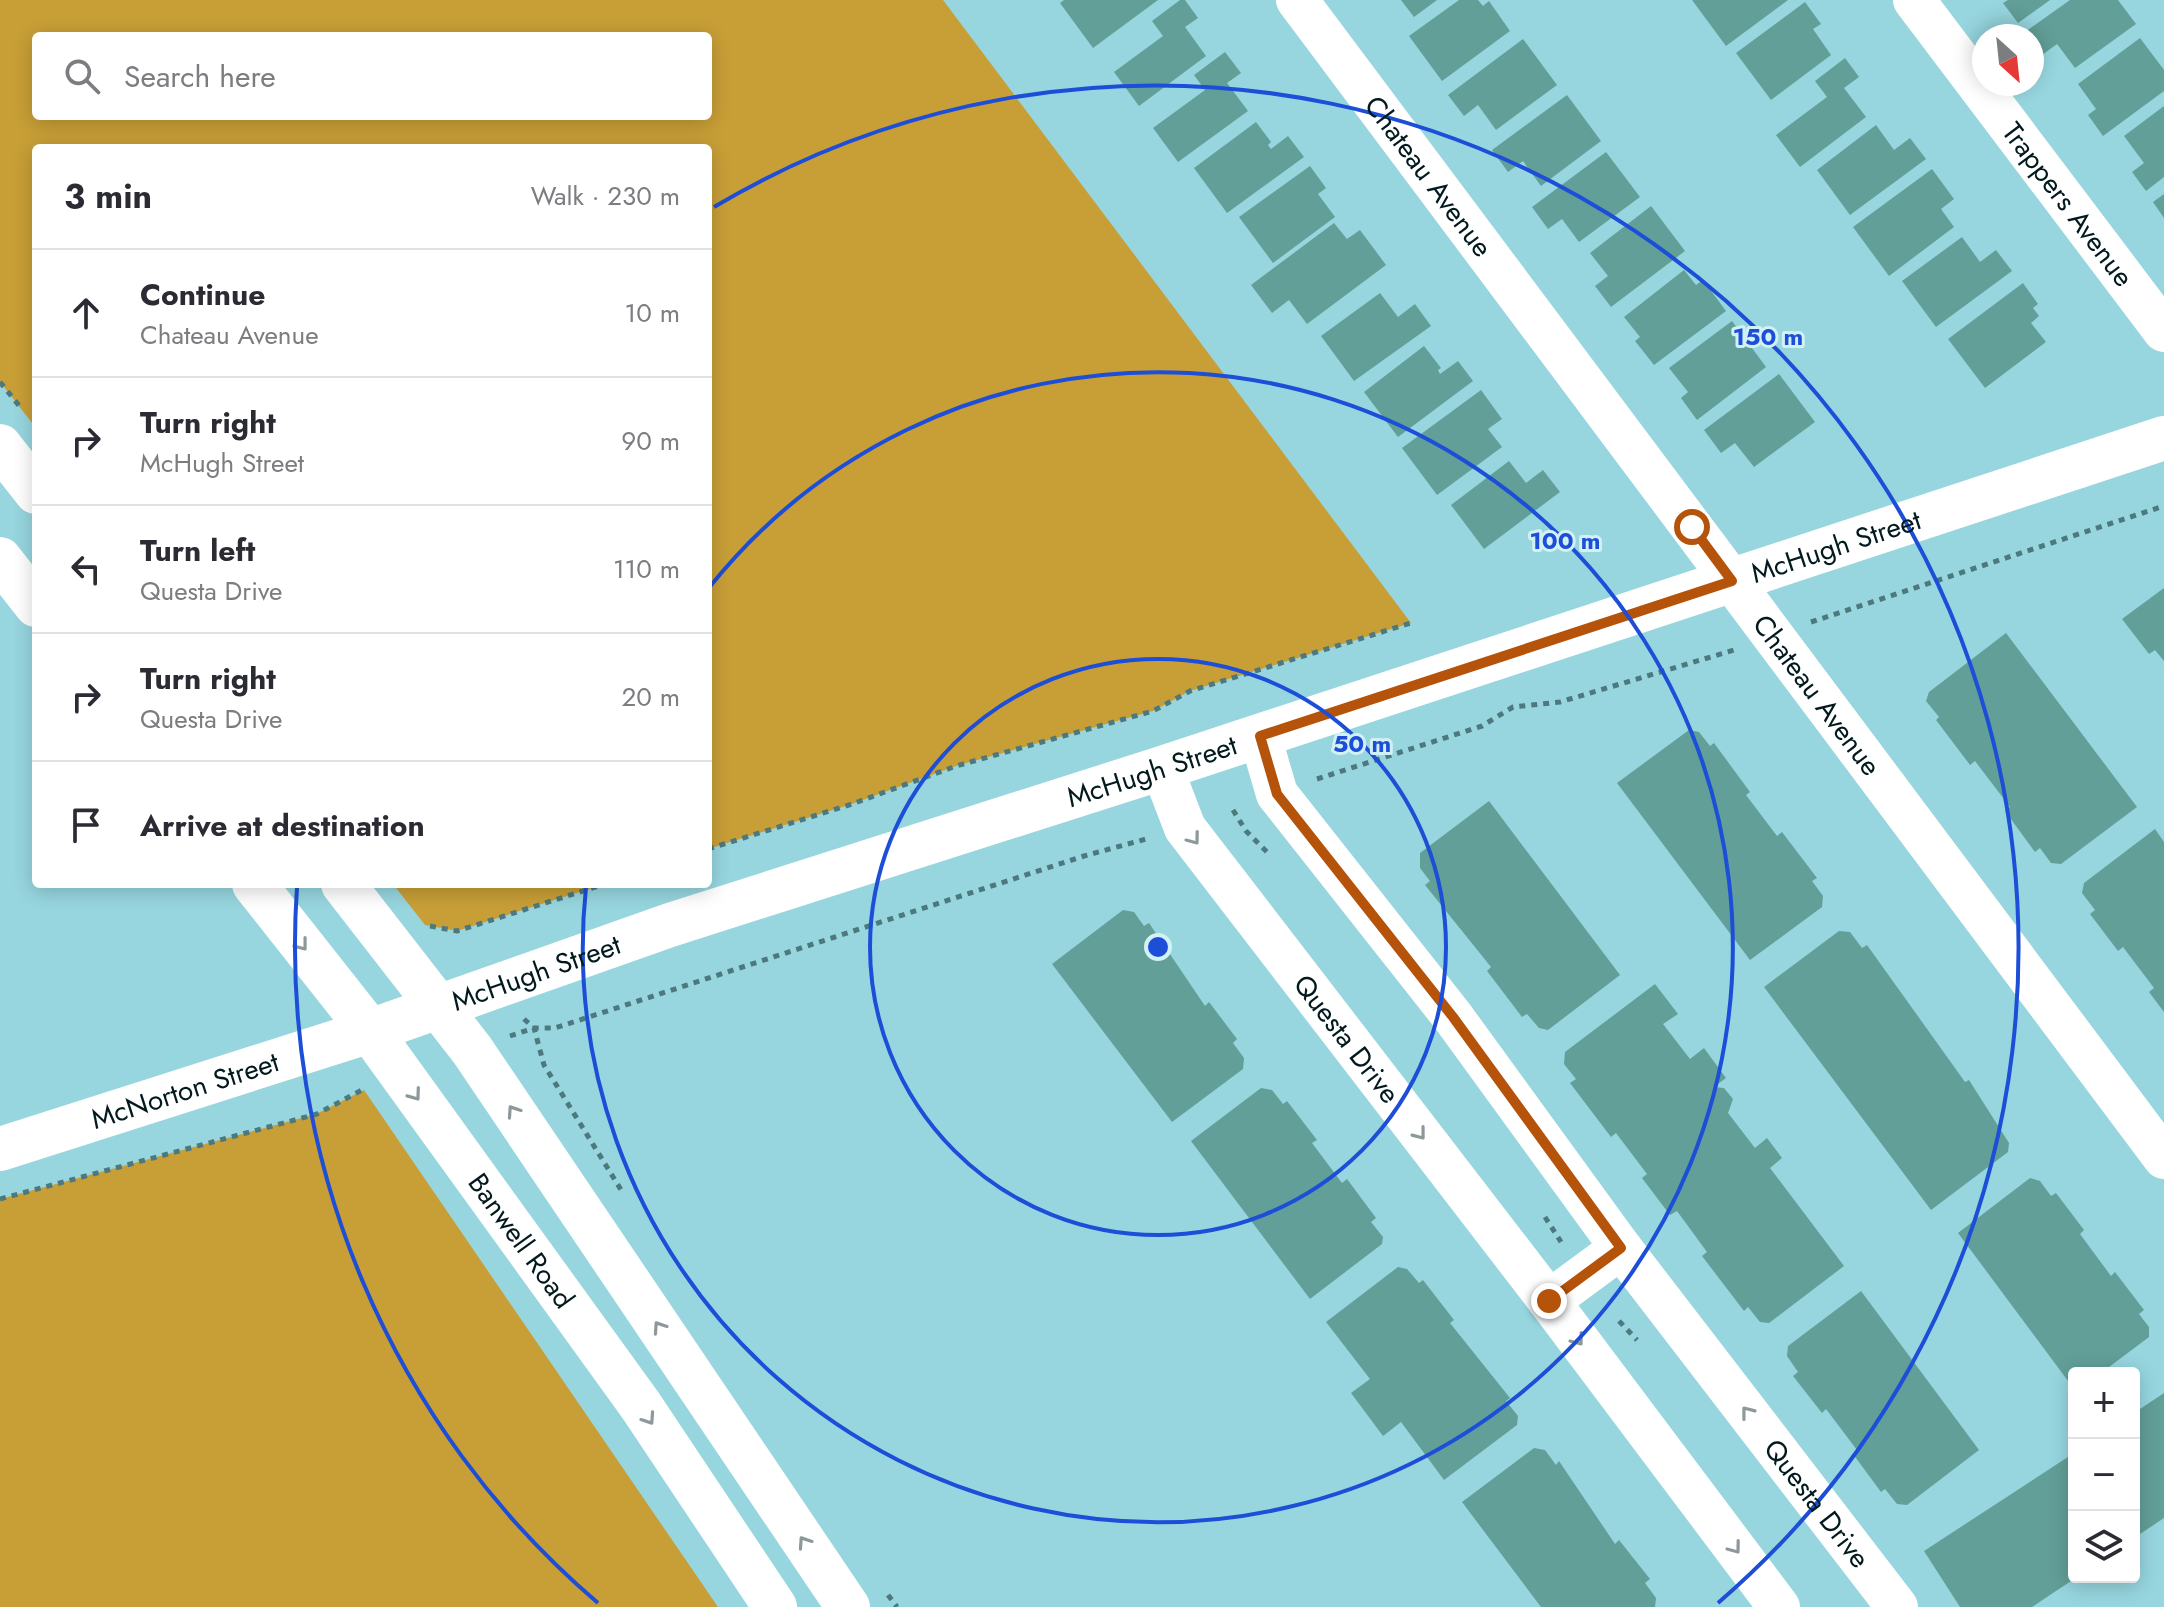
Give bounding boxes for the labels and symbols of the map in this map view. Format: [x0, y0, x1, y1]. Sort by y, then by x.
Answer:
north arrow [1972, 24, 2044, 96]
street label: Chateau Avenue [1354, 87, 1503, 266]
street label: Trappers Avenue [1992, 114, 2144, 295]
text: 150 m [1733, 319, 1803, 354]
street label: McHugh Street [1746, 499, 1927, 594]
route start [1674, 509, 1710, 545]
text: 100 m [1530, 523, 1600, 558]
street label: Chateau Avenue [1743, 606, 1891, 784]
street label: McHugh Street [1062, 725, 1243, 818]
text: 50 m [1333, 726, 1391, 761]
one-way arrow [1184, 830, 1198, 845]
street label: McHugh Street [446, 924, 627, 1022]
centre of rings [1144, 933, 1172, 961]
one-way arrow [293, 936, 307, 951]
street label: Questa Drive [1284, 966, 1410, 1112]
street label: McNorton Street [86, 1041, 284, 1140]
one-way arrow [405, 1086, 419, 1101]
one-way arrow [508, 1106, 523, 1120]
one-way arrow [1411, 1125, 1425, 1140]
street label: Banwell Road [458, 1165, 584, 1317]
route end [1531, 1283, 1567, 1319]
one-way arrow [653, 1321, 668, 1335]
one-way arrow [1569, 1332, 1583, 1346]
one-way arrow [1743, 1406, 1757, 1421]
one-way arrow [640, 1410, 655, 1424]
street label: Questa Drive [1754, 1430, 1880, 1577]
one-way arrow [799, 1537, 814, 1551]
one-way arrow [1725, 1539, 1739, 1554]

